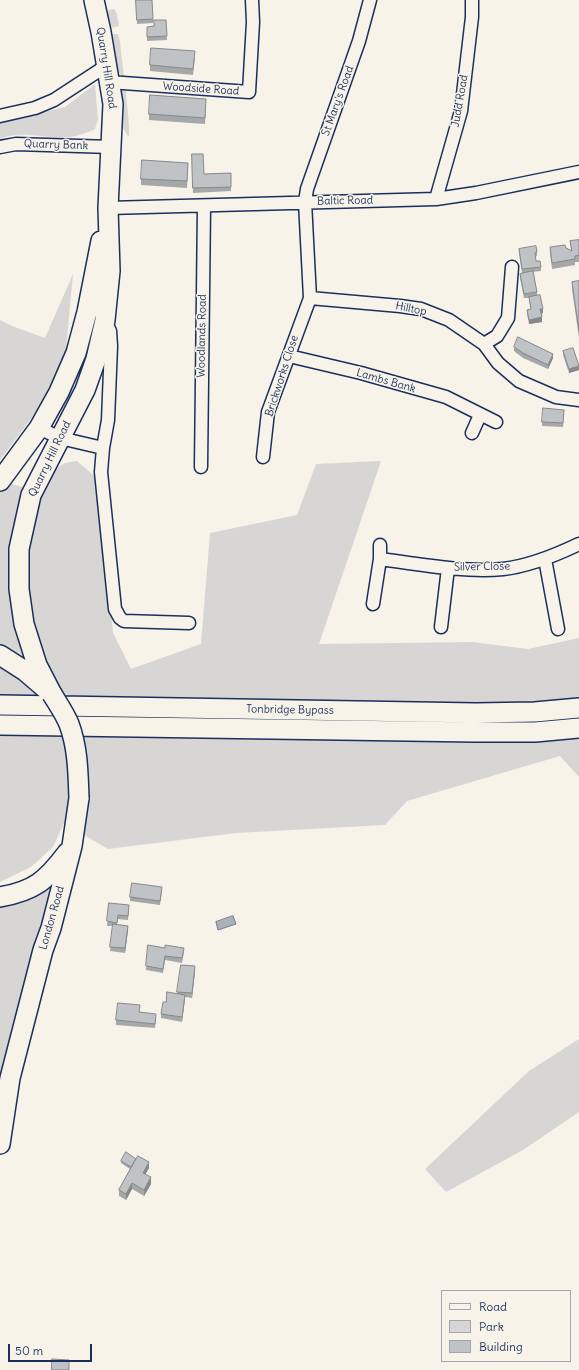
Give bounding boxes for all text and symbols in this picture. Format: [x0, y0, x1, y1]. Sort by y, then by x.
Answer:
street label: Quarry Hill Road [93, 26, 119, 110]
street label: St Mary's Road [319, 64, 357, 138]
street label: Judd Road [449, 74, 471, 128]
street label: Woodside Road [162, 80, 240, 98]
street label: Quarry Bank [24, 137, 88, 153]
street label: Baltic Road [317, 194, 373, 208]
street label: Woodlands Road [195, 294, 209, 378]
street label: Hilltop [394, 300, 428, 318]
street label: Brickworks Close [263, 334, 301, 418]
street label: Lambs Bank [355, 366, 417, 396]
street label: Quarry Hill Road [26, 419, 74, 499]
street label: Silver Close [454, 560, 510, 574]
street label: Tonbridge Bypass [246, 703, 334, 717]
street label: London Road [37, 885, 67, 951]
legend [441, 1290, 571, 1362]
text: Road [479, 1299, 507, 1314]
text: Park [479, 1319, 504, 1334]
scale bar [10, 1336, 94, 1362]
text: Building [479, 1339, 523, 1354]
text: 50 m [15, 1343, 43, 1358]

